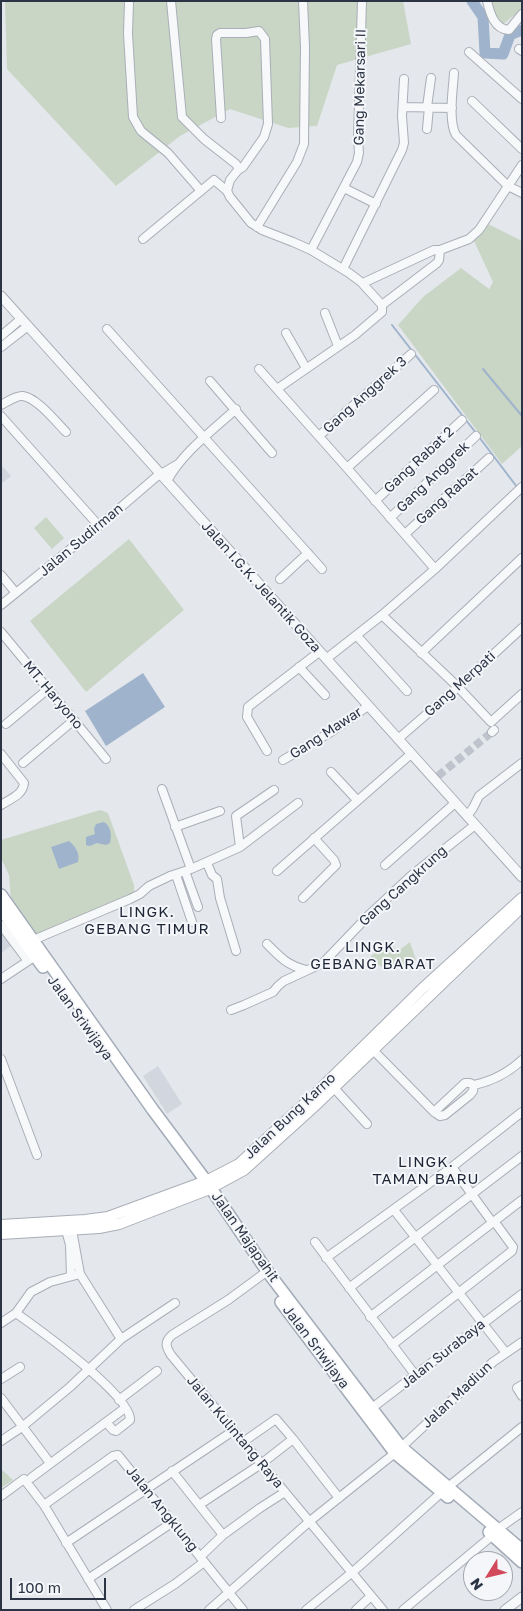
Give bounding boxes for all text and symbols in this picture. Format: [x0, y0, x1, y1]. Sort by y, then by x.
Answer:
street label: Gang Mekarsari II [351, 29, 369, 145]
street label: Gang Anggrek 3 [320, 353, 410, 437]
street label: Gang Rabat 2 [381, 423, 457, 497]
street label: Gang Anggrek [393, 438, 473, 516]
street label: Gang Rabat [412, 464, 482, 528]
street label: Jalan Sudirman [36, 500, 126, 580]
street label: Jalan I.G.K. Jelantik Goza [198, 518, 324, 656]
street label: Gang Merpati [421, 648, 499, 720]
street label: MT. Haryono [20, 657, 86, 733]
street label: Gang Mawar [287, 703, 365, 763]
street label: Gang Cangkrung [356, 842, 450, 930]
district label: LINGK. GEBANG TIMUR [83, 903, 211, 938]
district label: LINGK. GEBANG BARAT [309, 938, 437, 973]
street label: Jalan Sriwijaya [44, 973, 116, 1063]
street label: Jalan Bung Karno [241, 1069, 339, 1163]
district label: LINGK. TAMAN BARU [371, 1153, 481, 1188]
street label: Jalan Majapahit [208, 1189, 282, 1285]
street label: Jalan Sriwijaya [279, 1302, 353, 1392]
street label: Jalan Surabaya [397, 1316, 489, 1392]
street label: Jalan Madiun [419, 1358, 495, 1432]
street label: Jalan Kulintang Raya [183, 1372, 287, 1492]
street label: Jalan Angklung [122, 1463, 202, 1555]
north arrow [463, 1551, 513, 1601]
scale bar [12, 1568, 109, 1600]
text: N [466, 1575, 486, 1594]
text: 100 m [18, 1578, 61, 1596]

